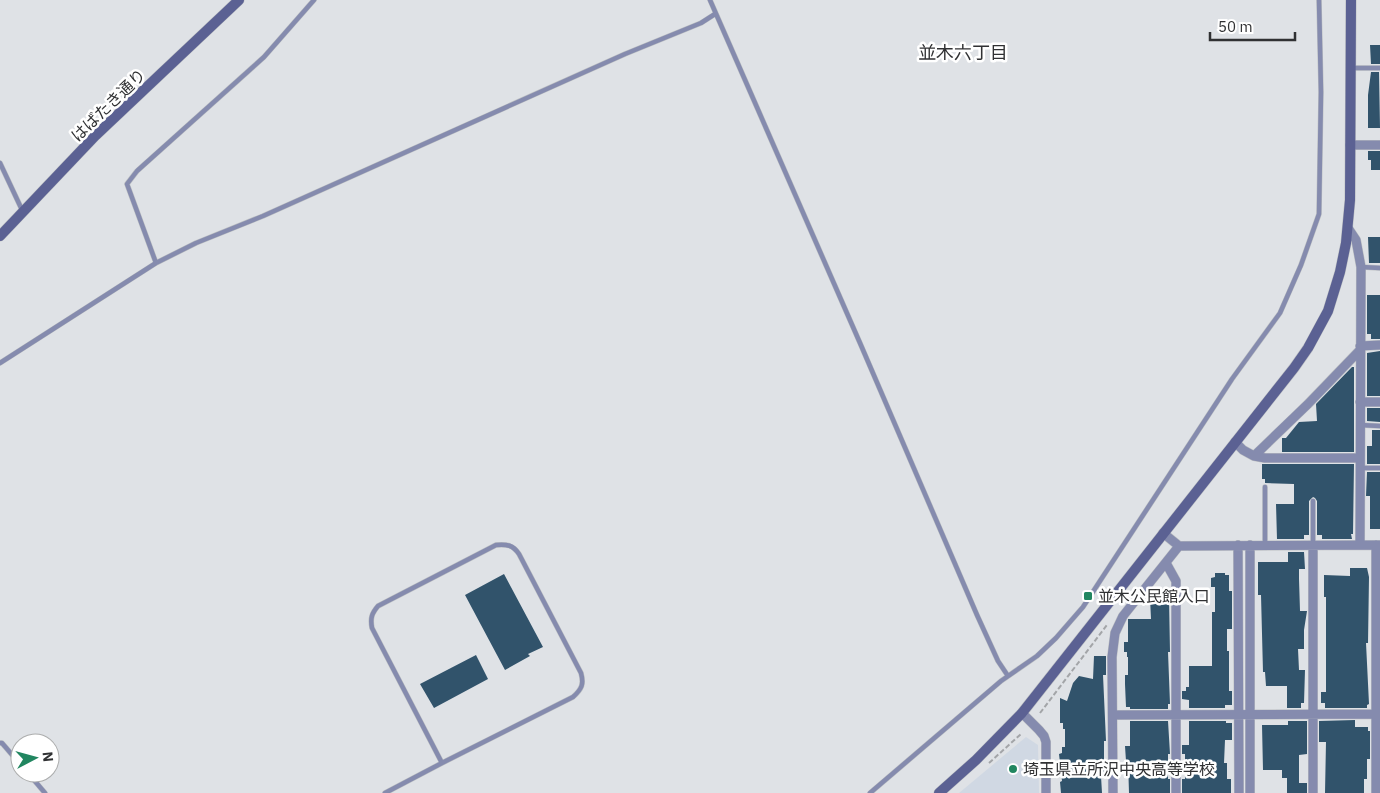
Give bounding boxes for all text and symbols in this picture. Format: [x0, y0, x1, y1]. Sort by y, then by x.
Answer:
scale bar [1210, 10, 1295, 42]
text: 50 m [1218, 17, 1253, 36]
district label: 並木六丁目 [918, 41, 1008, 64]
street label: はばたき通り [67, 64, 149, 146]
place label: 並木公民館入口 [1098, 586, 1210, 606]
marker: 並木公民館入口 [1082, 590, 1094, 602]
north arrow [10, 733, 60, 783]
text: N [38, 751, 57, 763]
place label: 埼玉県立所沢中央高等学校 [1023, 759, 1215, 779]
marker: 埼玉県立所沢中央高等学校 [1007, 763, 1019, 775]

